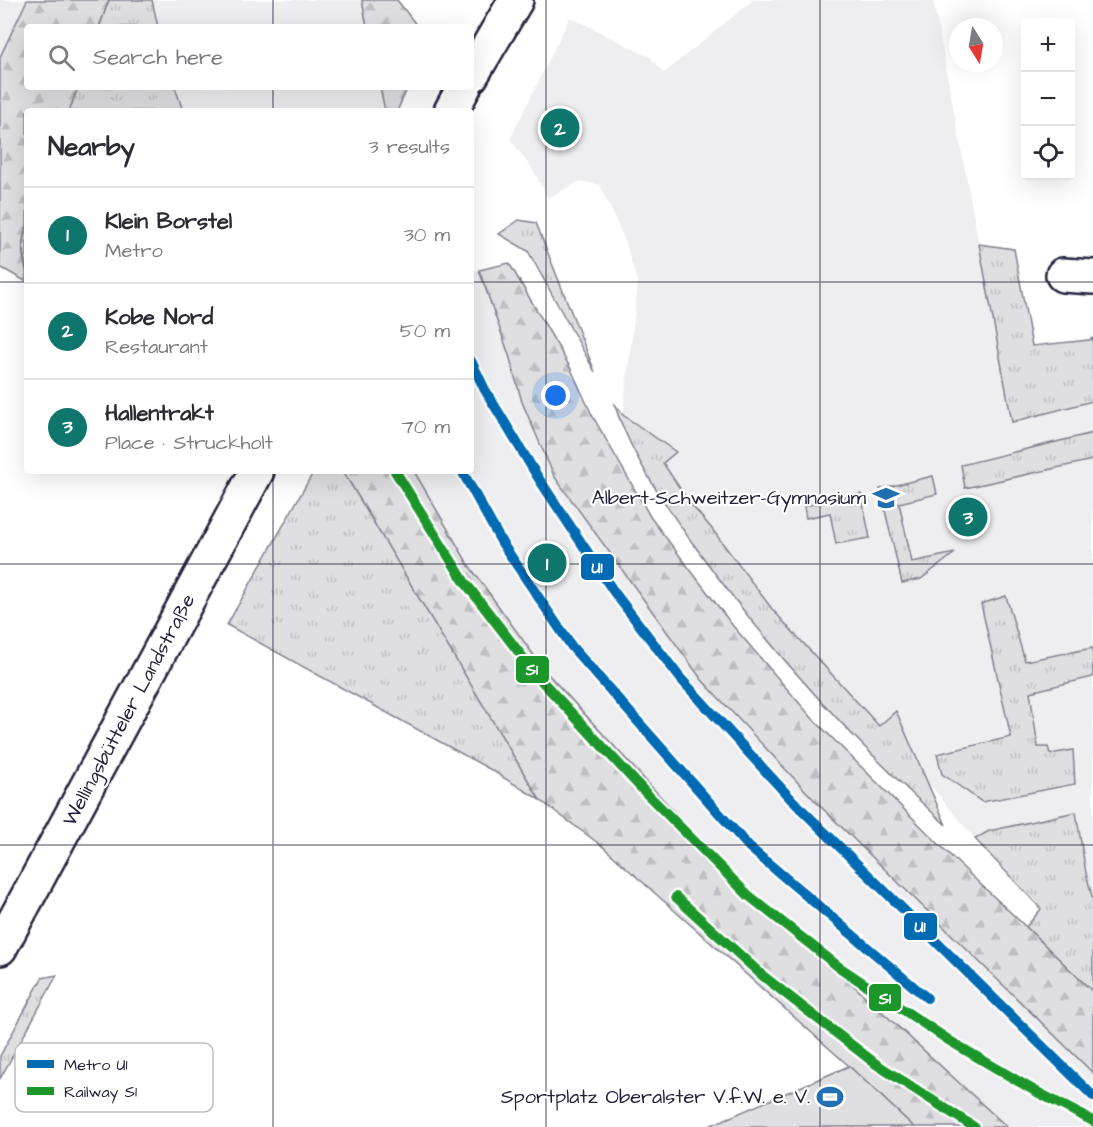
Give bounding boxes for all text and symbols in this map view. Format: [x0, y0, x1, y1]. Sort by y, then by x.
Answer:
north arrow [949, 18, 1003, 72]
map controls [1021, 18, 1075, 180]
button: + [1021, 18, 1075, 72]
search box [24, 24, 474, 90]
icon: search [45, 41, 78, 74]
text: Search here [93, 42, 223, 73]
button: − [1021, 72, 1075, 126]
pin: 2 [540, 106, 580, 150]
button: locate [1021, 126, 1075, 180]
text: Nearby [48, 129, 135, 165]
text: 3 results [368, 133, 450, 161]
text: Klein Borstel [105, 206, 232, 237]
text: 1 [66, 221, 69, 249]
text: 30 m [404, 221, 450, 249]
text: Metro [105, 237, 163, 265]
text: Kobe Nord [105, 302, 213, 333]
text: 2 [62, 317, 73, 345]
text: 50 m [400, 317, 450, 345]
text: Restaurant [105, 333, 208, 361]
your location [541, 381, 570, 410]
text: Hallentrakt [105, 398, 214, 429]
text: 3 [62, 413, 73, 441]
text: 70 m [402, 413, 450, 441]
text: Place · Struckholt [105, 429, 273, 457]
school or university icon: Albert-Schweitzer-Gymnasium [871, 483, 901, 513]
place label: Albert-Schweitzer-Gymnasium [592, 484, 866, 513]
pin: 3 [948, 494, 988, 540]
pin: 1 [528, 540, 566, 586]
line badge: U1 [580, 553, 615, 581]
text: U1 [591, 557, 603, 579]
street label: Wellingsbütteler Landstraße [56, 589, 203, 832]
line badge: S1 [515, 655, 550, 684]
text: S1 [525, 659, 539, 681]
line badge: U1 [903, 912, 938, 941]
text: U1 [914, 916, 926, 938]
line badge: S1 [868, 983, 902, 1012]
text: S1 [878, 988, 892, 1010]
legend [15, 1043, 213, 1112]
text: Metro U1 [64, 1054, 128, 1076]
text: Railway S1 [64, 1081, 137, 1104]
sports icon: Sportplatz Oberalster V.f.W. e. V. [815, 1082, 845, 1112]
place label: Sportplatz Oberalster V.f.W. e. V. [501, 1083, 810, 1111]

